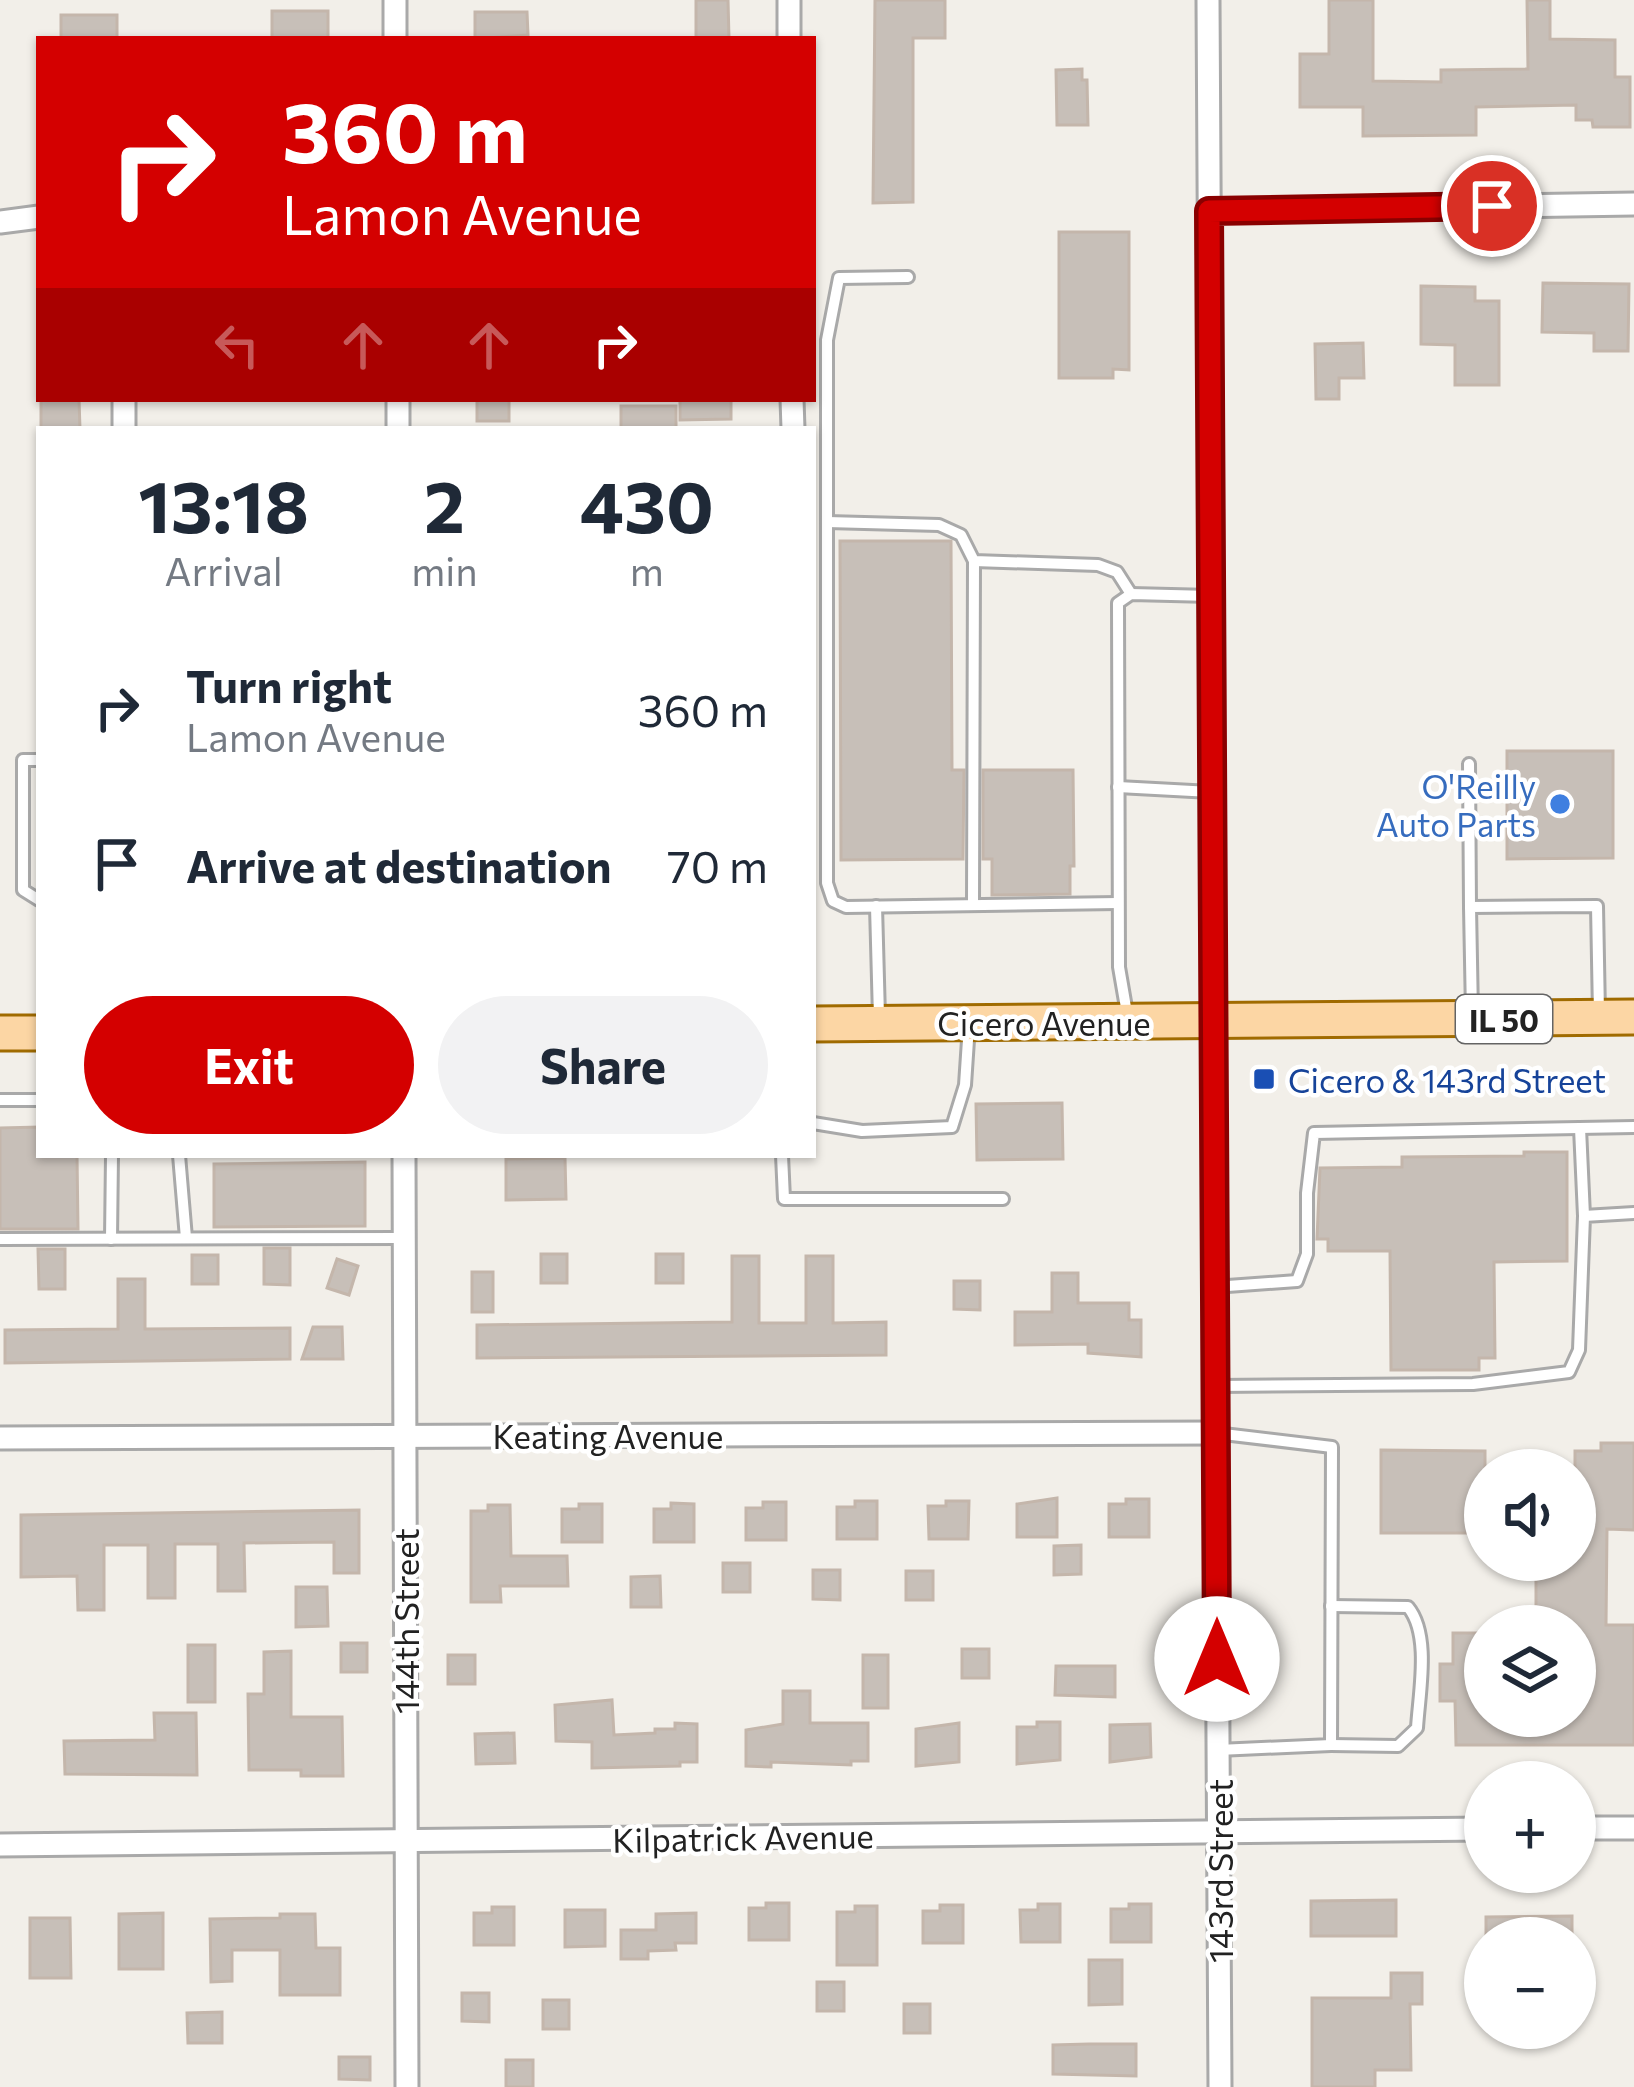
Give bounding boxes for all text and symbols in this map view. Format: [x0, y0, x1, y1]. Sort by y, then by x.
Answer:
text: 360 m [282, 78, 528, 180]
icon: right [84, 84, 240, 240]
pin [1441, 155, 1543, 257]
icon: arrive [1459, 173, 1525, 239]
text: Lamon Avenue [282, 180, 642, 246]
icon: left [204, 312, 270, 378]
icon: ahead [330, 312, 396, 378]
icon: ahead [456, 312, 522, 378]
icon: right [582, 312, 648, 378]
text: 13:18 [138, 460, 309, 548]
text: 2 [424, 460, 465, 548]
text: 430 [580, 460, 714, 548]
text: Arrival [165, 546, 283, 594]
text: min [411, 546, 478, 594]
text: m [630, 546, 664, 594]
text: Turn right [186, 657, 392, 712]
icon: right [84, 675, 150, 741]
text: 360 m [638, 681, 768, 736]
text: Lamon Avenue [186, 712, 446, 760]
place label: O'Reilly Auto Parts [1376, 765, 1536, 844]
marker: O'Reilly Auto Parts [1547, 791, 1573, 817]
icon: arrive [84, 831, 150, 897]
text: Arrive at destination [186, 837, 612, 892]
text: 70 m [667, 837, 768, 892]
road number: IL 50 [1456, 995, 1552, 1043]
button: Exit [84, 996, 414, 1134]
button: Share [438, 996, 768, 1134]
street label: Cicero Avenue [937, 1002, 1151, 1043]
place label: Cicero & 143rd Street [1288, 1059, 1606, 1100]
marker: Cicero & 143rd Street [1251, 1066, 1277, 1092]
street label: Keating Avenue [493, 1415, 723, 1456]
map controls [1464, 1449, 1596, 2049]
button: sound [1464, 1449, 1596, 1581]
street label: 144th Street [385, 1528, 426, 1714]
position arrow [1154, 1596, 1280, 1722]
button: layers [1464, 1605, 1596, 1737]
button: + [1464, 1761, 1596, 1893]
street label: 143rd Street [1199, 1779, 1240, 1963]
street label: Kilpatrick Avenue [612, 1814, 874, 1860]
button: − [1464, 1917, 1596, 2049]

